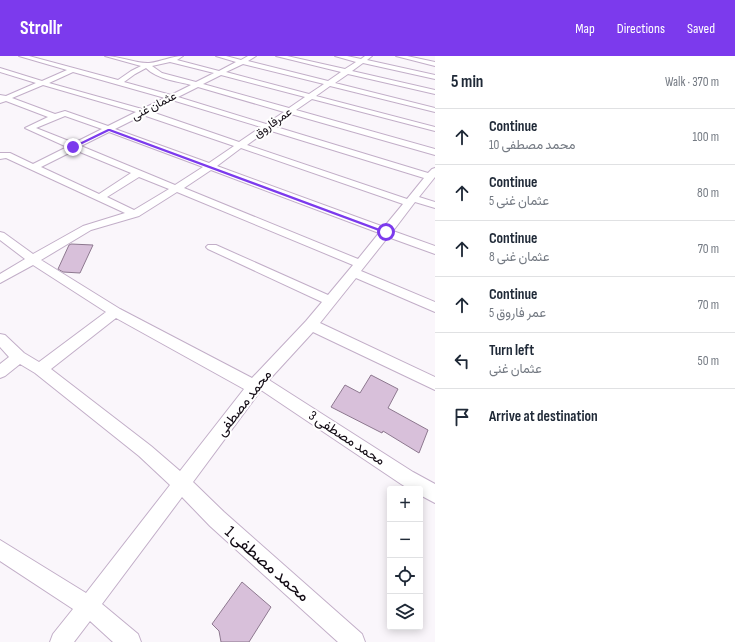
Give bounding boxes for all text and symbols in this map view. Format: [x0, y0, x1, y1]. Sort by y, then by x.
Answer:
text: Strollr [20, 17, 62, 40]
text: Map [575, 20, 595, 37]
text: Directions [617, 20, 665, 37]
text: Saved [687, 20, 715, 37]
text: 5 min [451, 72, 483, 92]
text: Walk · 370 m [665, 74, 719, 90]
street label: عثمان غنی [129, 88, 179, 124]
street label: عمرفاروق [251, 104, 295, 142]
text: Continue [489, 117, 538, 136]
icon: ahead [451, 126, 473, 148]
text: 100 m [692, 129, 719, 145]
text: محمد مصطفی 10 [489, 137, 575, 153]
route end [64, 138, 82, 156]
text: Continue [489, 173, 538, 192]
icon: ahead [451, 182, 473, 204]
text: 80 m [697, 185, 719, 201]
text: عثمان غنی 5 [489, 193, 549, 209]
route start [377, 223, 395, 241]
text: Continue [489, 229, 538, 248]
icon: ahead [451, 238, 473, 260]
text: 70 m [698, 241, 719, 257]
text: عثمان غنی 8 [489, 249, 550, 265]
text: Continue [489, 285, 538, 304]
icon: ahead [451, 294, 473, 316]
text: 70 m [698, 297, 719, 313]
text: عمر فاروق 5 [489, 305, 546, 321]
text: Turn left [489, 341, 534, 360]
icon: left [451, 350, 473, 372]
text: 50 m [698, 353, 719, 369]
text: عثمان غنی [489, 361, 542, 377]
street label: محمد مصطفی [213, 366, 275, 440]
icon: arrive [451, 406, 473, 428]
street label: محمد مصطفی 3 [306, 407, 388, 469]
text: Arrive at destination [489, 407, 598, 426]
map controls [387, 486, 423, 630]
button: + [387, 486, 423, 522]
street label: محمد مصطفی 1 [221, 522, 313, 606]
button: − [387, 522, 423, 558]
button: locate [387, 558, 423, 594]
button: layers [387, 594, 423, 630]

